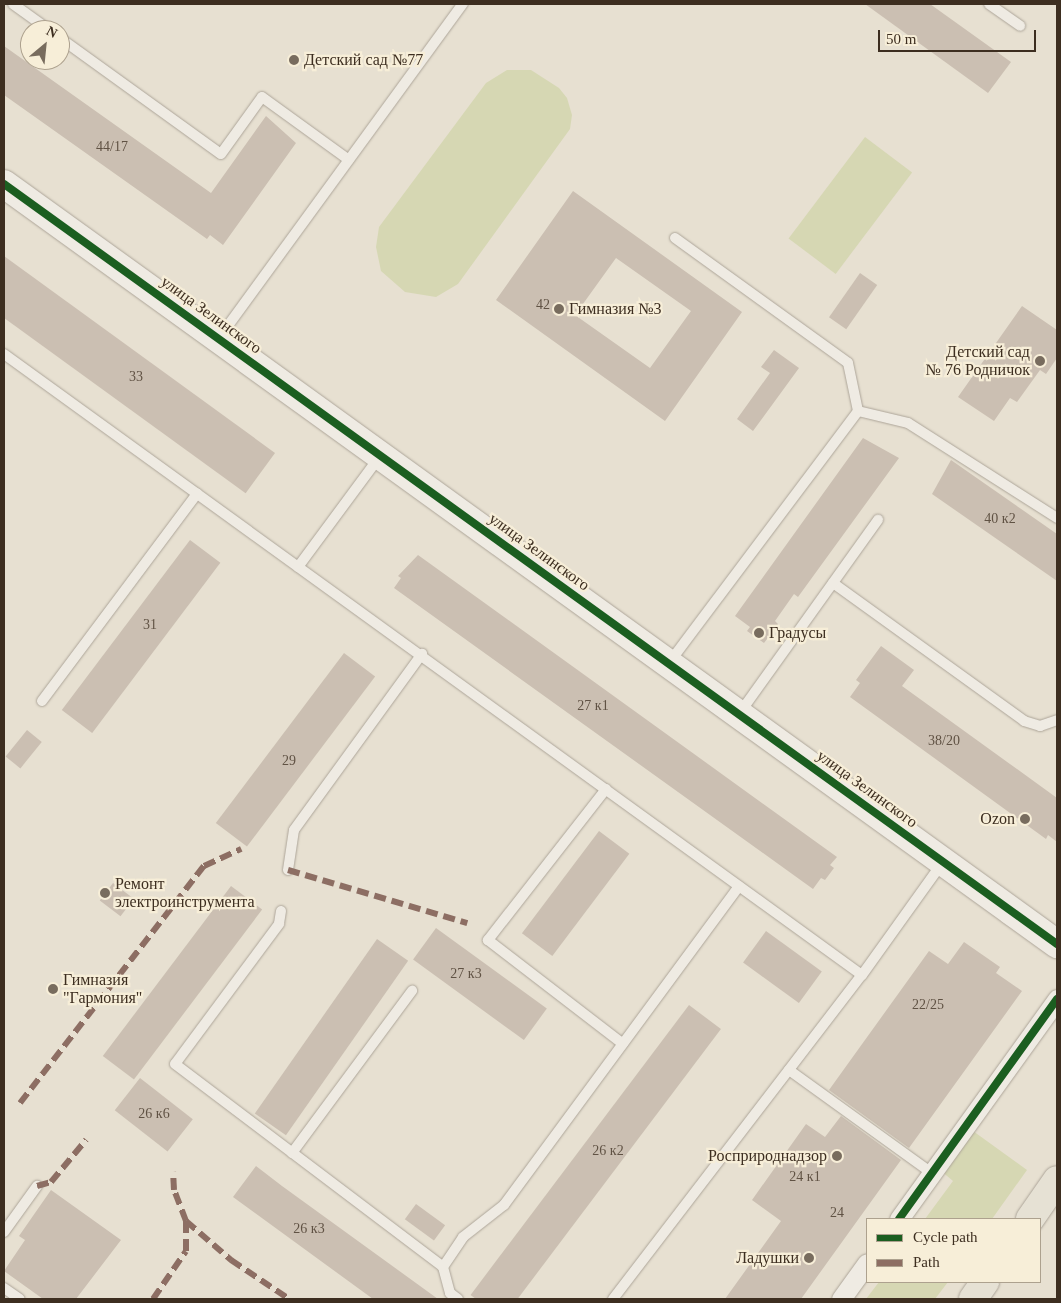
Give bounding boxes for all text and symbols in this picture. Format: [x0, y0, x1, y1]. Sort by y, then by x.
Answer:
north arrow [20, 20, 70, 70]
scale bar [881, 20, 1038, 52]
text: N [44, 23, 60, 41]
text: 50 m [886, 31, 916, 47]
place label: Детский сад №77 [304, 50, 423, 70]
marker: Детский сад №77 [288, 54, 300, 66]
house number: 44/17 [96, 139, 128, 155]
street label: улица Зелинского [157, 272, 265, 358]
house number: 42 [536, 297, 550, 313]
place label: Гимназия №3 [569, 299, 662, 319]
marker: Гимназия №3 [553, 303, 565, 315]
place label: Детский сад № 76 Родничок [926, 342, 1030, 380]
marker: Детский сад № 76 Родничок [1034, 355, 1046, 367]
house number: 33 [129, 369, 143, 385]
street label: улица Зелинского [485, 509, 593, 595]
house number: 40 к2 [984, 511, 1016, 527]
house number: 31 [143, 617, 157, 633]
place label: Градусы [769, 623, 826, 643]
marker: Градусы [753, 627, 765, 639]
house number: 27 к1 [577, 698, 609, 714]
house number: 38/20 [928, 733, 960, 749]
street label: улица Зелинского [813, 746, 921, 832]
house number: 29 [282, 753, 296, 769]
place label: Ozon [980, 809, 1015, 829]
marker: Ozon [1019, 813, 1031, 825]
place label: Ремонт электроинструмента [115, 874, 254, 912]
marker: Ремонт электроинструмента [99, 887, 111, 899]
house number: 27 к3 [450, 966, 482, 982]
place label: Гимназия "Гармония" [63, 970, 142, 1008]
marker: Гимназия "Гармония" [47, 983, 59, 995]
house number: 22/25 [912, 997, 944, 1013]
house number: 26 к6 [138, 1106, 170, 1122]
house number: 26 к2 [592, 1143, 624, 1159]
place label: Росприроднадзор [708, 1146, 827, 1166]
marker: Росприроднадзор [831, 1150, 843, 1162]
house number: 24 к1 [789, 1169, 821, 1185]
house number: 24 [830, 1205, 844, 1221]
legend [866, 1218, 1041, 1283]
house number: 26 к3 [293, 1221, 325, 1237]
text: Cycle path [913, 1229, 978, 1245]
place label: Ладушки [736, 1248, 799, 1268]
marker: Ладушки [803, 1252, 815, 1264]
text: Path [913, 1254, 940, 1270]

